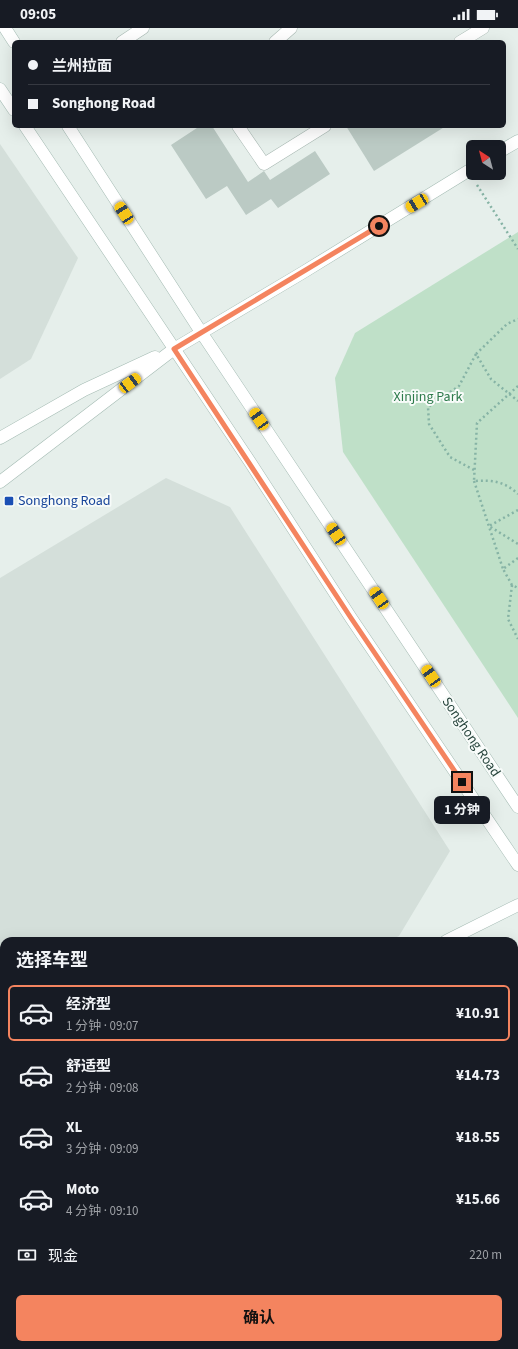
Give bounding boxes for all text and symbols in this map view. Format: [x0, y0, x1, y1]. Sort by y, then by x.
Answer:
text: 09:05 [20, 4, 56, 25]
text: 兰州拉面 [52, 56, 112, 77]
text: Songhong Road [52, 93, 155, 114]
north arrow [466, 140, 506, 180]
map controls [466, 140, 506, 180]
car [404, 192, 430, 214]
car [112, 200, 136, 226]
route start [370, 217, 388, 235]
car [117, 371, 143, 395]
park label: Xinjing Park [394, 387, 463, 407]
car [247, 406, 271, 432]
place label: Songhong Road [18, 491, 111, 511]
marker: Songhong Road [3, 495, 15, 507]
car [324, 521, 348, 547]
car [367, 585, 391, 611]
car [419, 663, 443, 689]
street label: Songhong Road [437, 693, 505, 781]
route end [453, 773, 471, 791]
callout: 1 分钟 [434, 796, 490, 824]
text: 1 分钟 [444, 801, 480, 819]
text: 选择车型 [16, 948, 88, 973]
text: 经济型 [66, 994, 111, 1015]
icon: car [18, 995, 54, 1031]
text: ¥10.91 [456, 1003, 500, 1024]
text: 1 分钟 · 09:07 [66, 1017, 139, 1035]
text: 舒适型 [66, 1056, 111, 1077]
icon: car [18, 1057, 54, 1093]
text: ¥14.73 [456, 1065, 500, 1086]
text: 2 分钟 · 09:08 [66, 1079, 139, 1097]
text: XL [66, 1117, 82, 1138]
icon: car [18, 1119, 54, 1155]
text: ¥18.55 [456, 1127, 500, 1148]
text: 3 分钟 · 09:09 [66, 1140, 139, 1158]
text: Moto [66, 1179, 99, 1200]
icon: car [18, 1181, 54, 1217]
text: ¥15.66 [456, 1189, 500, 1210]
text: 4 分钟 · 09:10 [66, 1202, 139, 1220]
icon: cash [16, 1244, 38, 1266]
text: 现金 [48, 1246, 78, 1267]
text: 220 m [469, 1246, 502, 1264]
button: 确认 [16, 1295, 502, 1341]

